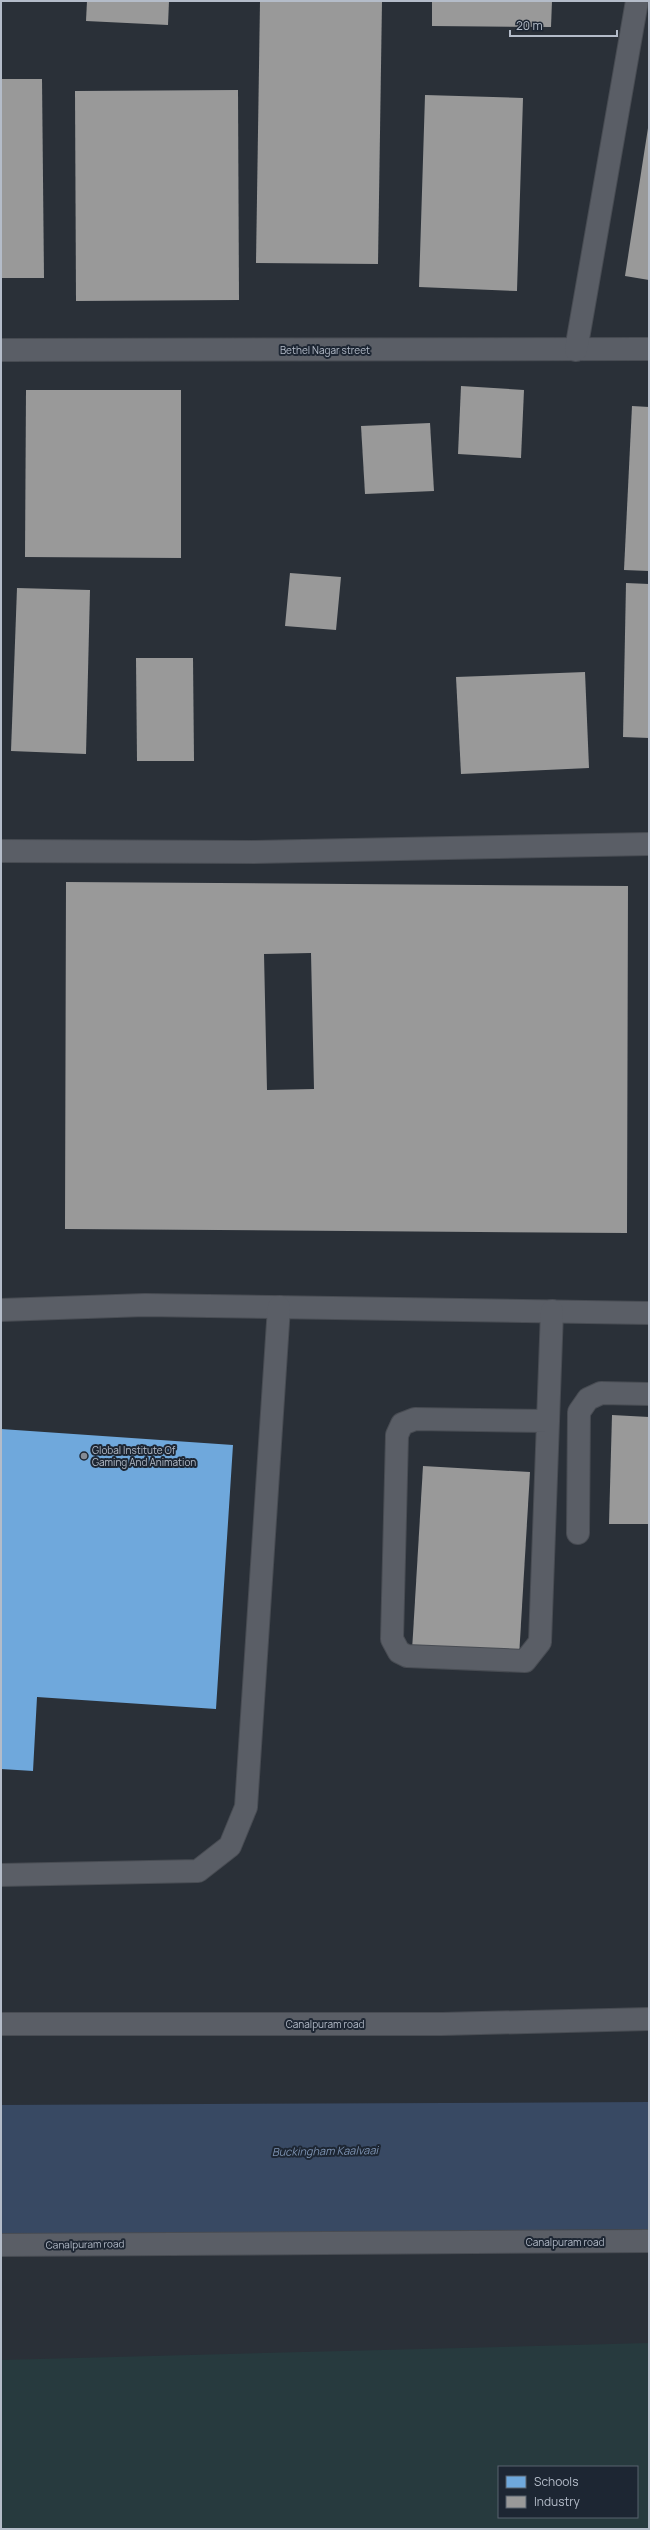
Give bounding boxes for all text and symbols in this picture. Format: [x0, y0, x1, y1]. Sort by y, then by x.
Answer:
scale bar [510, 12, 617, 38]
text: 20 m [516, 17, 543, 34]
street label: Bethel Nagar street [280, 343, 370, 357]
place label: Global Institute Of Gaming And Animation [92, 1443, 196, 1469]
marker: Global Institute Of Gaming And Animation [79, 1451, 89, 1461]
street label: Canalpuram road [286, 2017, 364, 2031]
water label: Buckingham Kaalvaai [272, 2142, 380, 2159]
street label: Canalpuram road [526, 2235, 604, 2249]
street label: Canalpuram road [46, 2236, 125, 2252]
legend [498, 2466, 638, 2518]
text: Schools [534, 2473, 578, 2490]
text: Industry [534, 2493, 580, 2510]

